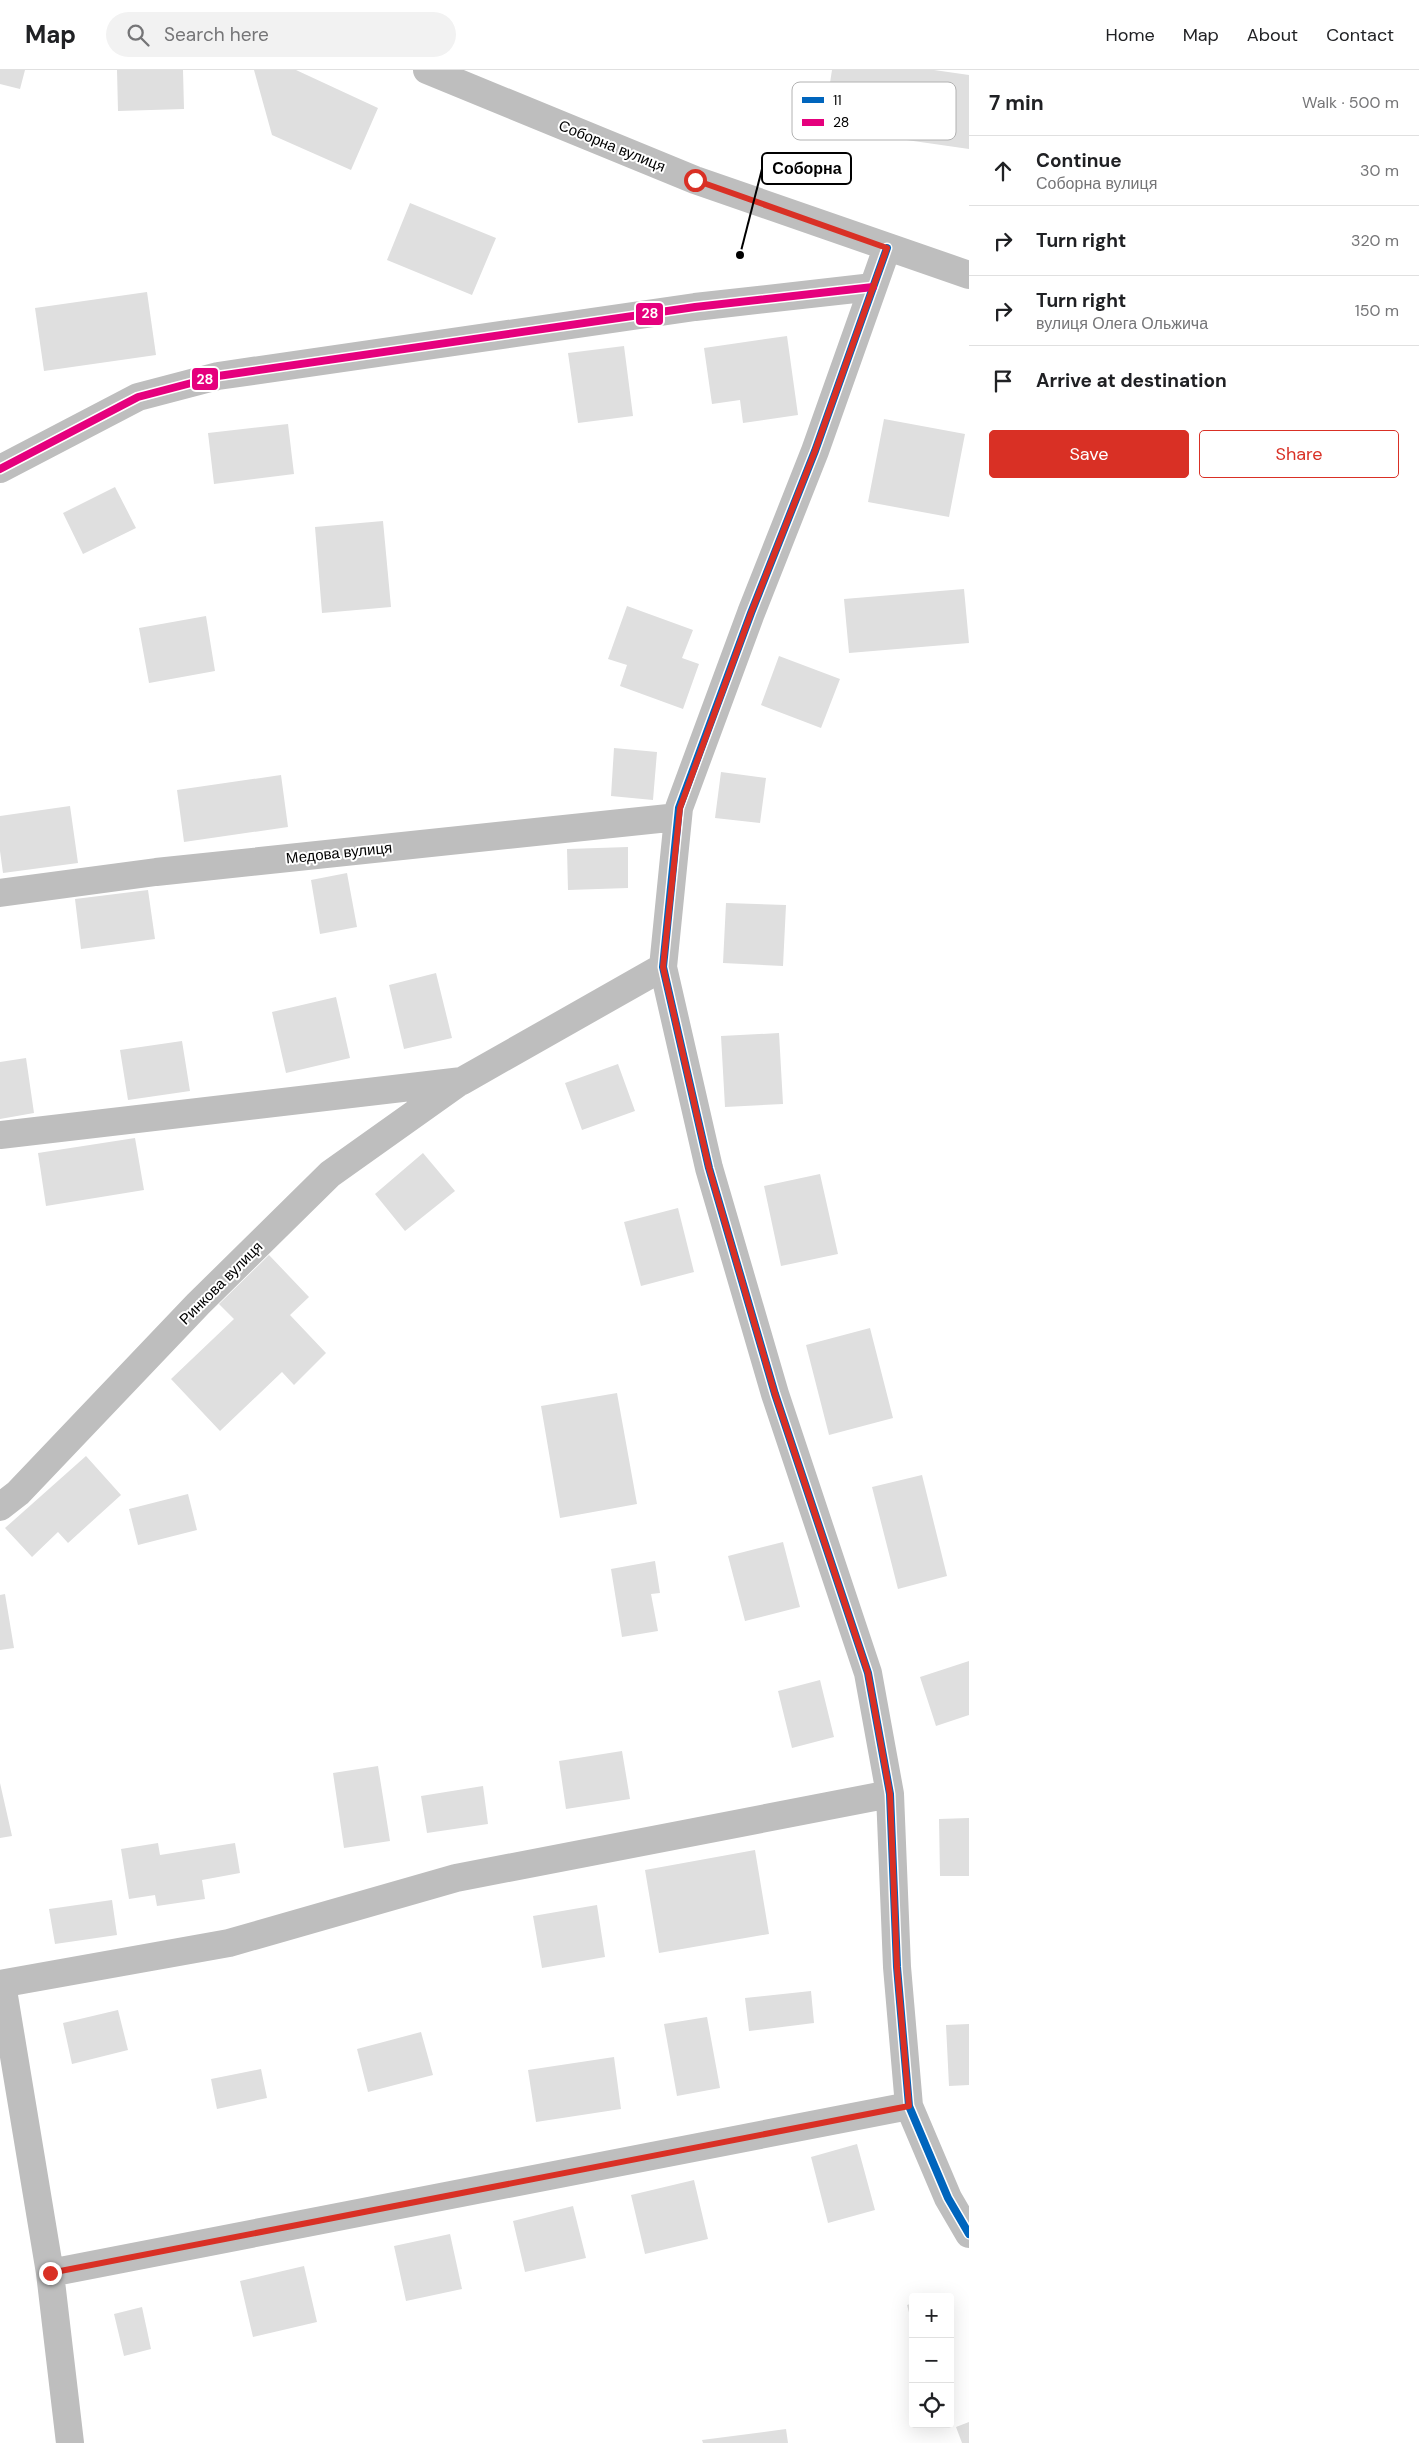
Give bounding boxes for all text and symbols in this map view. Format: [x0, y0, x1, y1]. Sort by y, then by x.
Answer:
search box [106, 12, 456, 57]
text: Map [25, 19, 76, 50]
icon: search [124, 21, 152, 49]
text: Search here [164, 22, 269, 47]
text: Home [1105, 23, 1155, 47]
text: Map [1183, 23, 1219, 47]
text: About [1247, 23, 1298, 47]
text: Contact [1326, 23, 1394, 47]
legend [792, 82, 956, 140]
text: 7 min [989, 89, 1044, 117]
text: 11 [833, 91, 842, 109]
text: Walk · 500 m [1302, 92, 1399, 113]
text: 28 [833, 113, 849, 131]
street label: Соборна вулиця [556, 115, 668, 177]
text: Continue [1036, 148, 1122, 173]
callout: Соборна [762, 153, 851, 184]
icon: ahead [989, 157, 1017, 185]
text: Соборна [772, 158, 842, 179]
text: 30 m [1360, 160, 1399, 181]
route start [684, 169, 707, 192]
text: Соборна вулиця [1036, 173, 1157, 194]
icon: right [989, 227, 1017, 255]
text: Turn right [1036, 228, 1126, 253]
text: 320 m [1351, 230, 1399, 251]
text: Turn right [1036, 288, 1126, 313]
icon: right [989, 297, 1017, 325]
text: 150 m [1355, 300, 1399, 321]
line badge: 28 [635, 302, 664, 326]
text: 28 [642, 304, 659, 322]
text: вулиця Олега Ольжича [1036, 313, 1208, 334]
line badge: 28 [191, 367, 219, 391]
icon: arrive [989, 367, 1017, 395]
text: Arrive at destination [1036, 368, 1227, 393]
text: 28 [197, 370, 214, 388]
button: Save [989, 430, 1189, 478]
button: Share [1199, 430, 1399, 478]
street label: Медова вулиця [285, 837, 393, 869]
street label: Ринкова вулиця [175, 1237, 267, 1329]
route end [39, 2262, 62, 2285]
map controls [909, 2293, 954, 2428]
button: + [909, 2293, 954, 2338]
button: − [909, 2338, 954, 2383]
button: locate [909, 2383, 954, 2428]

